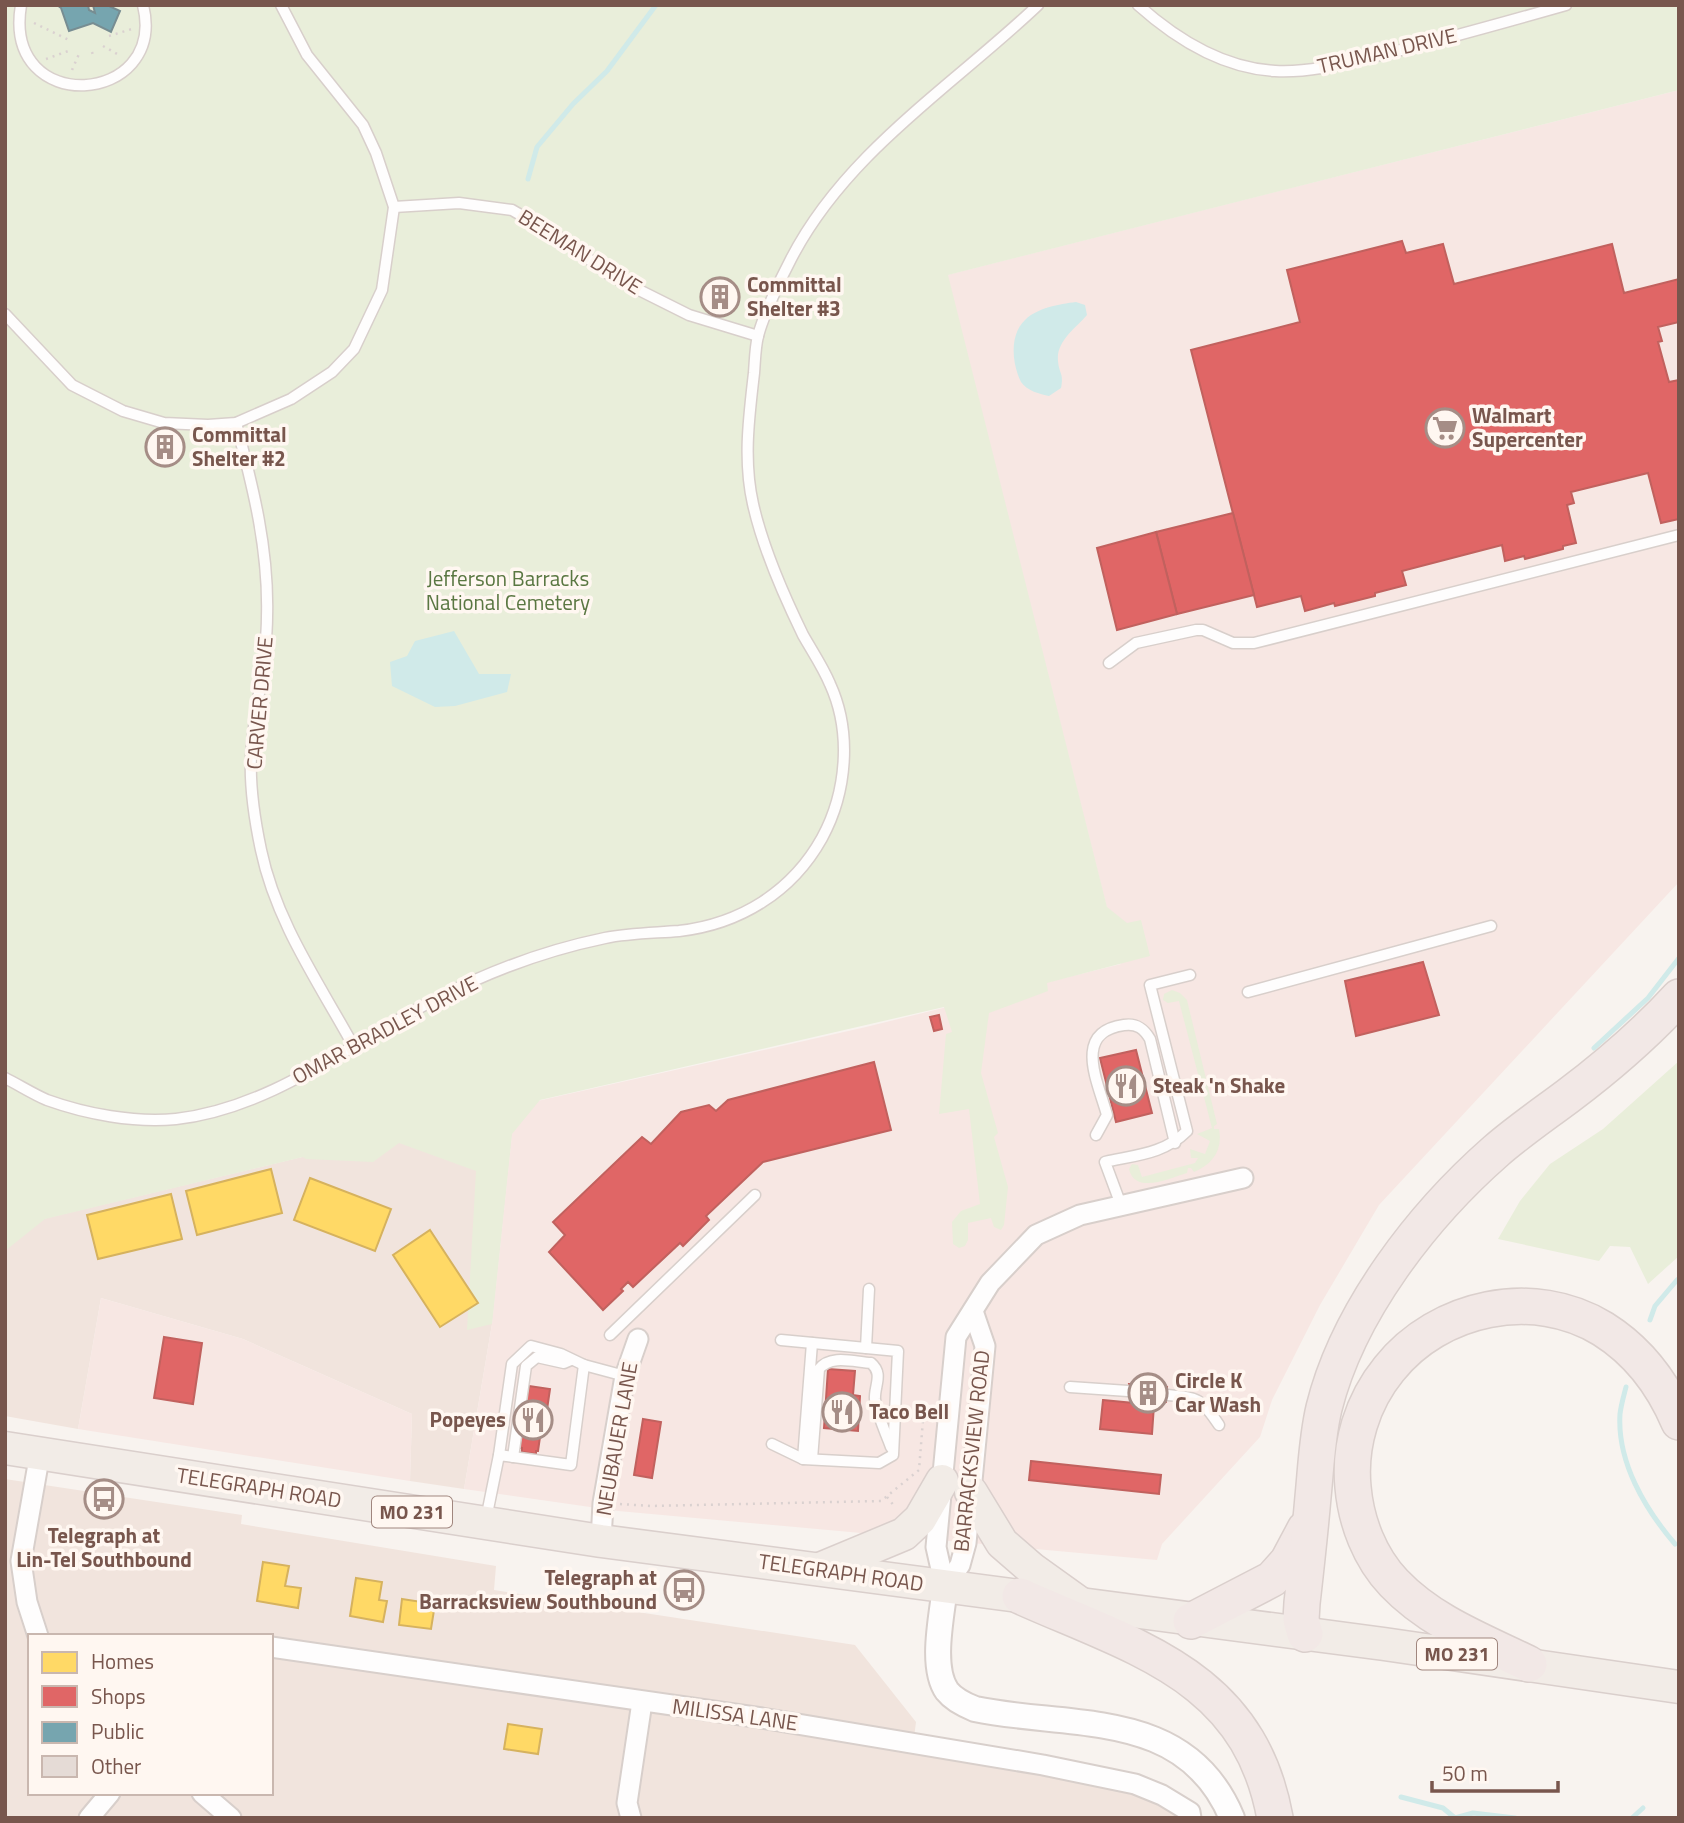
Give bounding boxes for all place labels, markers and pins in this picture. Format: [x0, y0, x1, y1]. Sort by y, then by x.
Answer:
place label: Committal Shelter #3 [747, 268, 842, 324]
building icon: Committal Shelter #3 [699, 276, 741, 318]
place label: Walmart Supercenter [1472, 399, 1583, 455]
supermarket icon: Walmart Supercenter [1424, 407, 1466, 449]
place label: Committal Shelter #2 [192, 418, 287, 474]
building icon: Committal Shelter #2 [144, 426, 186, 468]
restaurant icon: Steak 'n Shake [1105, 1065, 1147, 1107]
place label: Steak 'n Shake [1153, 1069, 1285, 1101]
place label: Circle K Car Wash [1175, 1364, 1261, 1420]
building icon: Circle K Car Wash [1127, 1372, 1169, 1414]
restaurant icon: Taco Bell [821, 1391, 863, 1433]
place label: Taco Bell [869, 1395, 949, 1427]
restaurant icon: Popeyes [512, 1399, 554, 1441]
place label: Popeyes [430, 1403, 506, 1435]
bus stop icon: Telegraph at Lin-Tel Southbound [83, 1478, 125, 1520]
place label: Telegraph at Lin-Tel Southbound [16, 1519, 192, 1575]
place label: Telegraph at Barracksview Southbound [419, 1561, 657, 1617]
bus stop icon: Telegraph at Barracksview Southbound [663, 1569, 705, 1611]

